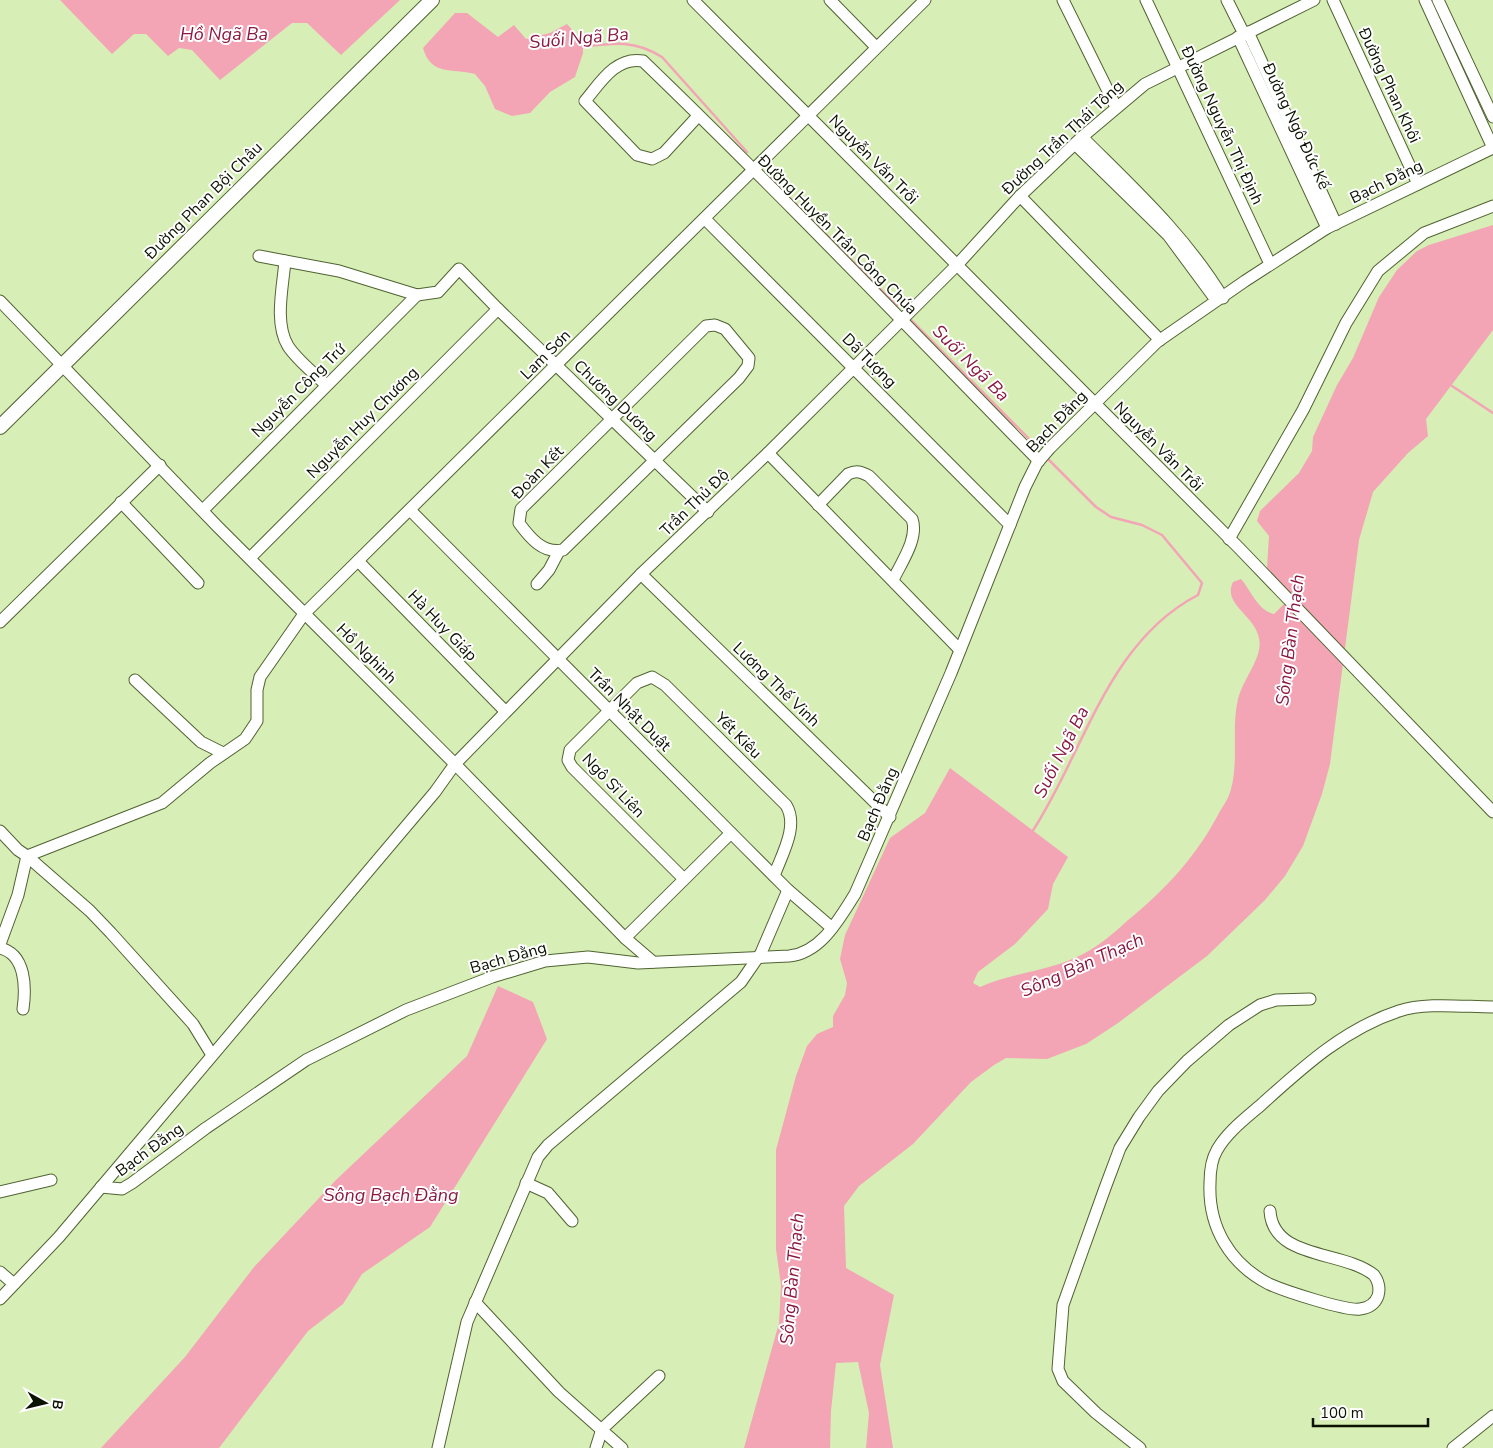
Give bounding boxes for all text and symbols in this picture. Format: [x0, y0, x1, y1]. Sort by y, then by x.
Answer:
water label: Hồ Ngã Ba [180, 22, 268, 46]
water label: Suối Ngã Ba [528, 22, 630, 54]
street label: Đường Phan Khôi [1352, 23, 1425, 147]
street label: Đường Nguyễn Thị Định [1175, 42, 1269, 208]
street label: Đường Ngô Đức Kế [1257, 59, 1335, 194]
street label: Đường Trần Thái Tông [996, 76, 1128, 201]
street label: Nguyễn Văn Trỗi [824, 110, 923, 209]
street label: Đường Phan Bội Châu [139, 137, 267, 265]
street label: Đường Huyền Trân Công Chúa [752, 149, 922, 320]
street label: Bạch Đằng [1346, 155, 1427, 209]
water label: Suối Ngã Ba [927, 319, 1015, 407]
street label: Lam Sơn [516, 325, 576, 385]
street label: Dã Tượng [837, 328, 902, 393]
street label: Nguyễn Công Trứ [247, 338, 351, 443]
street label: Chương Dương [569, 355, 662, 446]
street label: Nguyễn Huy Chương [302, 362, 423, 483]
street label: Bạch Đằng [1021, 386, 1092, 458]
street label: Nguyễn Văn Trỗi [1109, 397, 1208, 496]
street label: Đoàn Kết [506, 441, 569, 505]
street label: Trần Thủ Độ [655, 464, 734, 541]
water label: Sông Bàn Thạch [1270, 573, 1310, 707]
street label: Hà Huy Giáp [403, 585, 482, 666]
street label: Hồ Nghinh [331, 619, 401, 689]
street label: Lương Thế Vinh [728, 637, 825, 732]
street label: Trần Nhật Duật [583, 663, 676, 757]
water label: Suối Ngã Ba [1028, 702, 1094, 802]
street label: Yết Kiêu [709, 707, 766, 764]
street label: Ngô Sĩ Liên [577, 749, 650, 823]
street label: Bạch Đằng [852, 764, 903, 845]
water label: Sông Bàn Thạch [1017, 927, 1147, 1003]
street label: Bạch Đằng [467, 937, 549, 979]
street label: Bạch Đằng [111, 1118, 188, 1182]
water label: Sông Bạch Đằng [323, 1183, 459, 1207]
water label: Sông Bàn Thạch [774, 1212, 810, 1346]
north arrow [20, 1378, 70, 1428]
scale bar [1313, 1396, 1428, 1428]
text: B [47, 1399, 67, 1411]
text: 100 m [1320, 1403, 1364, 1423]

